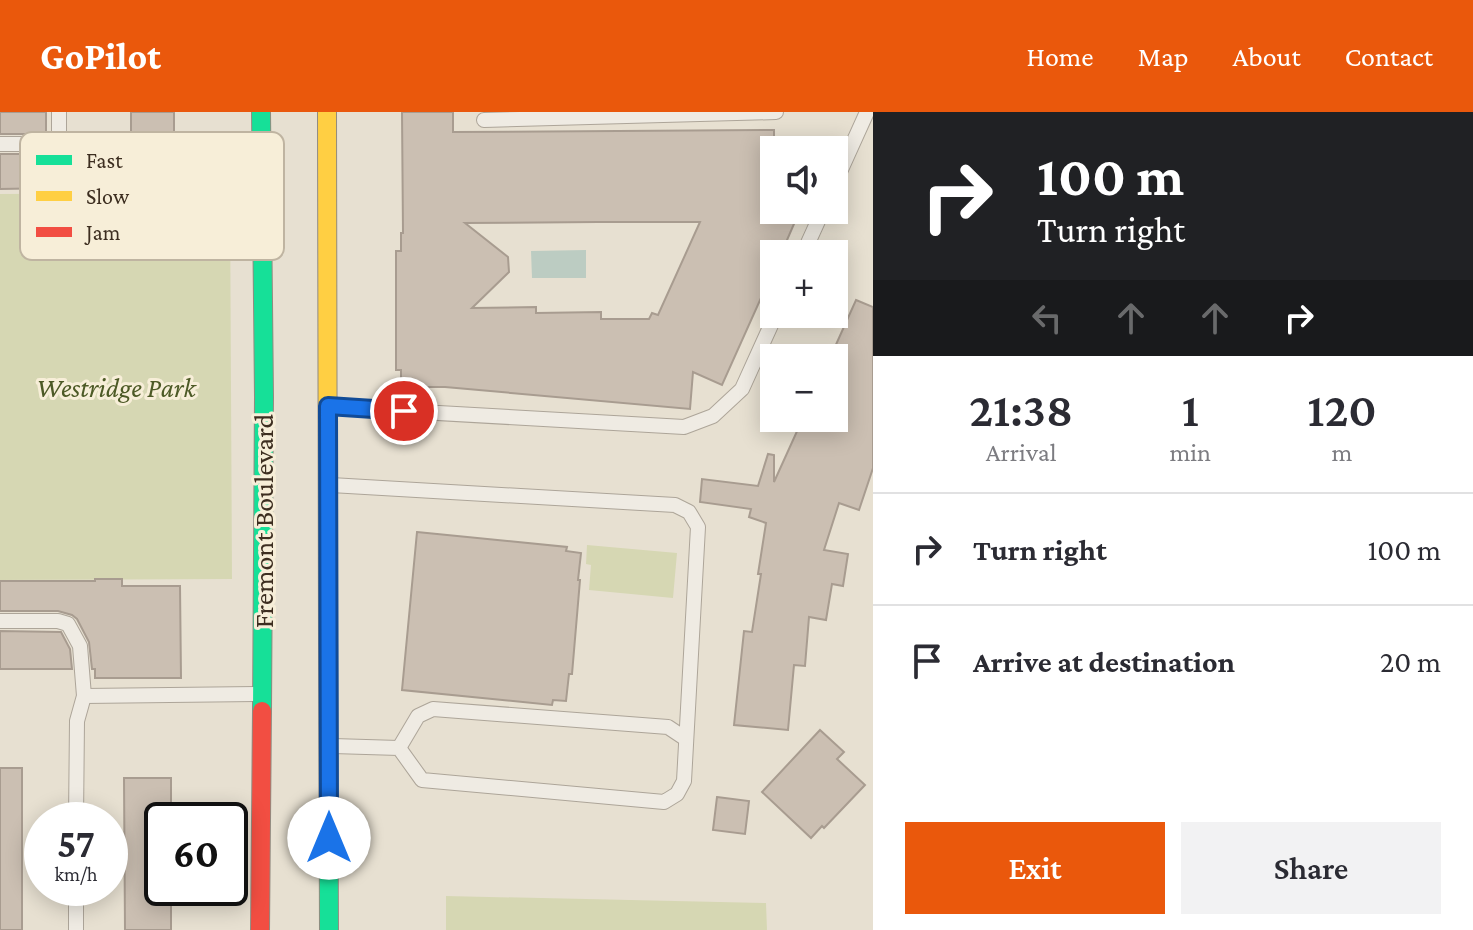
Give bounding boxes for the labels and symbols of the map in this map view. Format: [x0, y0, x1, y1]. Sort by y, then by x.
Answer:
legend [20, 132, 284, 260]
text: Fast [86, 148, 123, 173]
text: Slow [86, 184, 130, 209]
text: Jam [84, 220, 121, 245]
park label: Westridge Park [36, 372, 197, 403]
pin [370, 377, 438, 445]
street label: Fremont Boulevard [248, 413, 279, 628]
position arrow [287, 796, 371, 880]
speed limit sign: 60 [144, 802, 248, 906]

